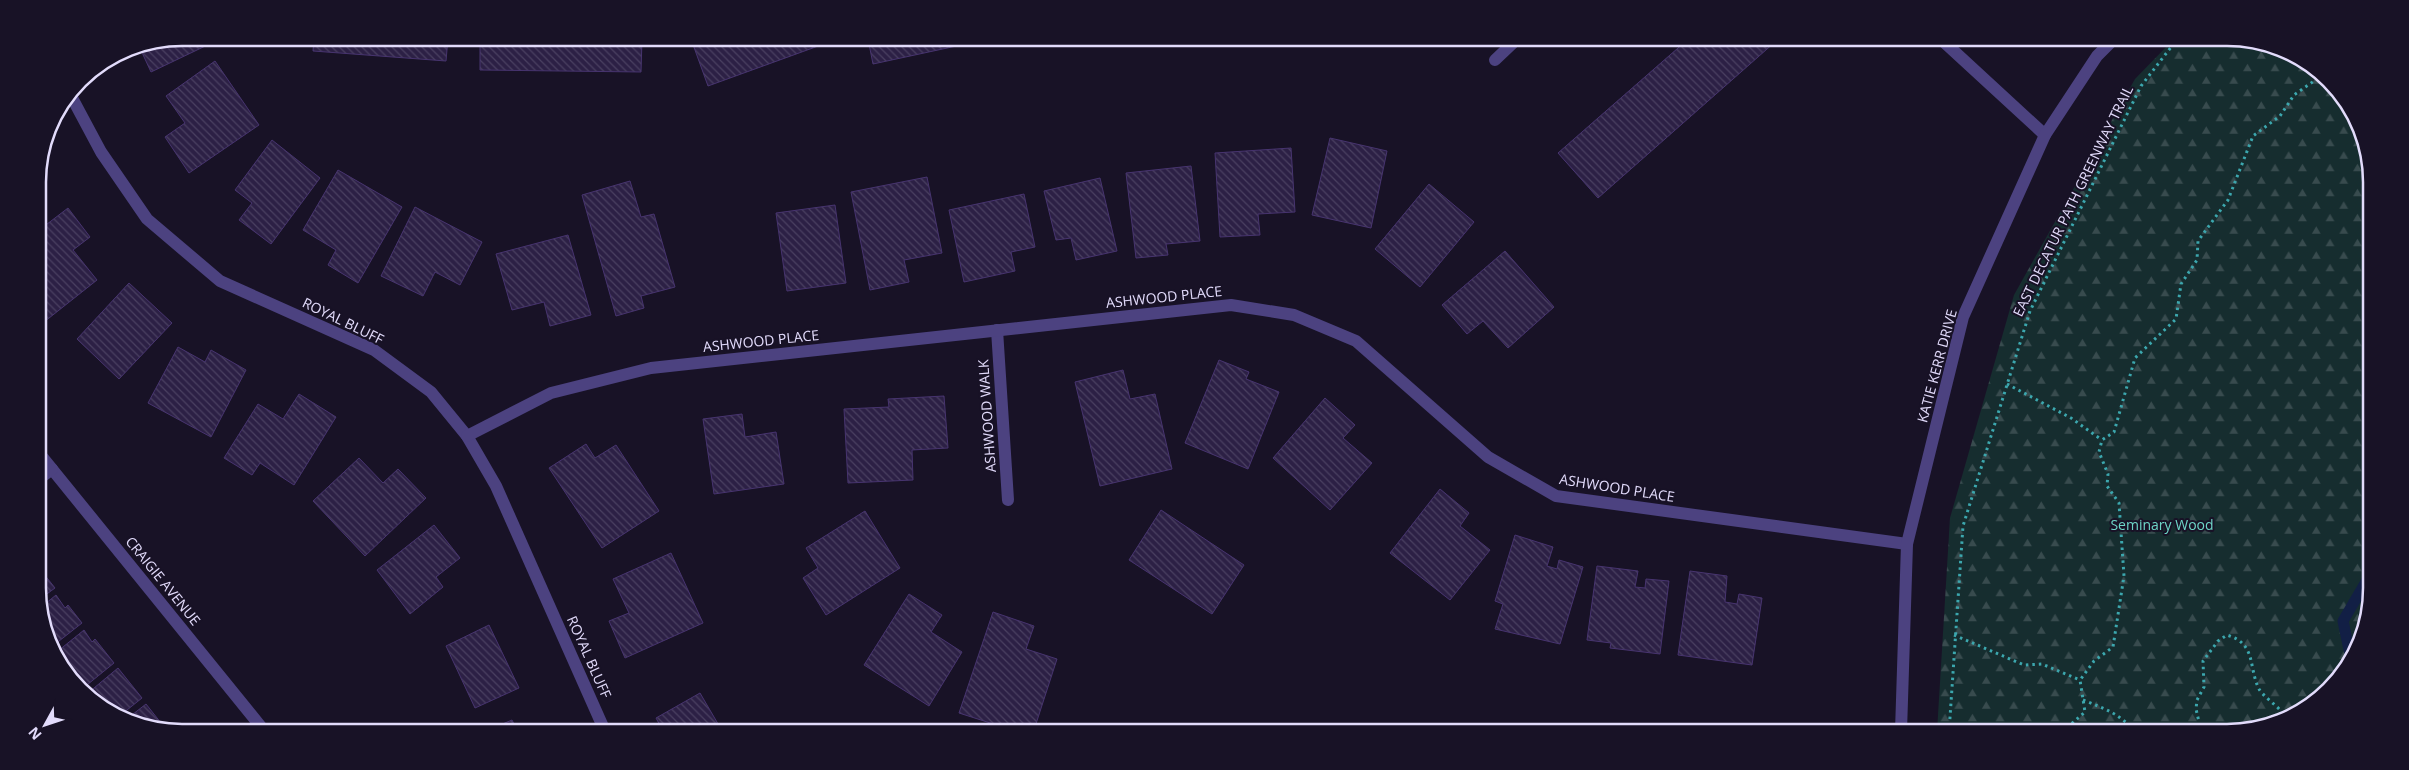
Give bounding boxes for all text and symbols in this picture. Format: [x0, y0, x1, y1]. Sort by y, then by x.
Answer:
street label: EAST DECATUR PATH GREENWAY TRAIL [2008, 82, 2137, 320]
street label: ASHWOOD PLACE [1105, 281, 1223, 312]
street label: ROYAL BLUFF [299, 293, 387, 348]
street label: KATIE KERR DRIVE [1912, 307, 1961, 425]
street label: ASHWOOD PLACE [702, 325, 820, 356]
street label: ASHWOOD WALK [973, 359, 1000, 473]
street label: ASHWOOD PLACE [1558, 469, 1676, 506]
park label: Seminary Wood [2110, 515, 2214, 534]
street label: CRAIGIE AVENUE [122, 532, 205, 629]
street label: ROYAL BLUFF [563, 613, 616, 701]
north arrow [20, 700, 70, 750]
text: N [24, 723, 46, 744]

